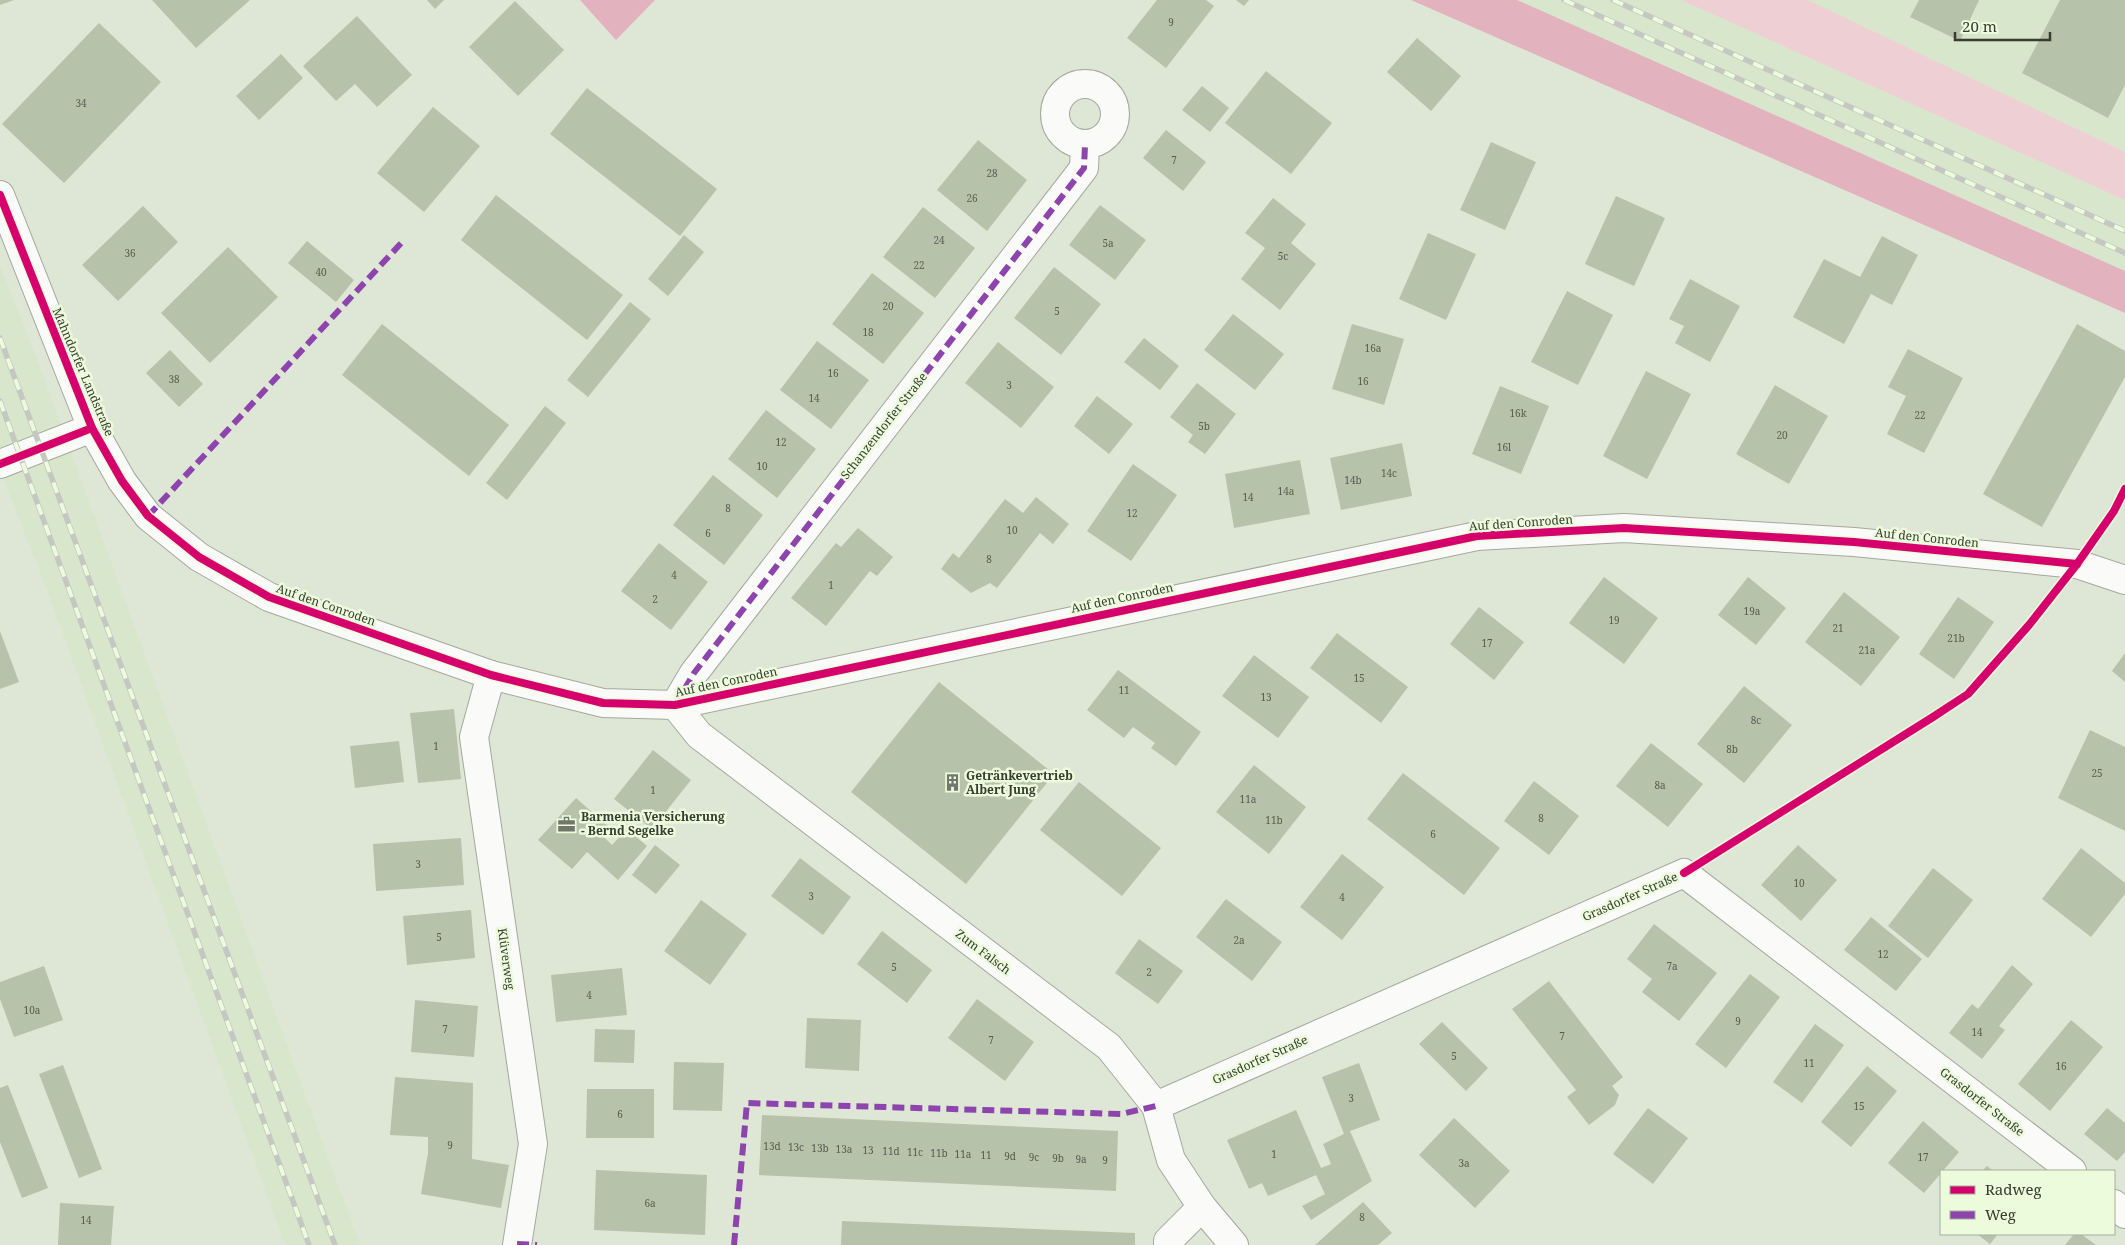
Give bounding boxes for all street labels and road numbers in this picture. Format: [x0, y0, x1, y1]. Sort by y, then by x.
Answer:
street label: Mahndorfer Landstraße [49, 305, 118, 439]
street label: Schanzendorfer Straße [836, 369, 931, 483]
street label: Auf den Conroden [1468, 510, 1574, 535]
street label: Auf den Conroden [1874, 524, 1980, 551]
street label: Auf den Conroden [1069, 578, 1175, 617]
street label: Auf den Conroden [274, 580, 378, 630]
street label: Auf den Conroden [673, 662, 779, 701]
street label: Grasdorfer Straße [1579, 868, 1680, 925]
street label: Zum Falsch [952, 925, 1015, 978]
street label: Klüverweg [494, 927, 519, 991]
street label: Grasdorfer Straße [1209, 1031, 1310, 1088]
street label: Grasdorfer Straße [1937, 1063, 2028, 1140]

